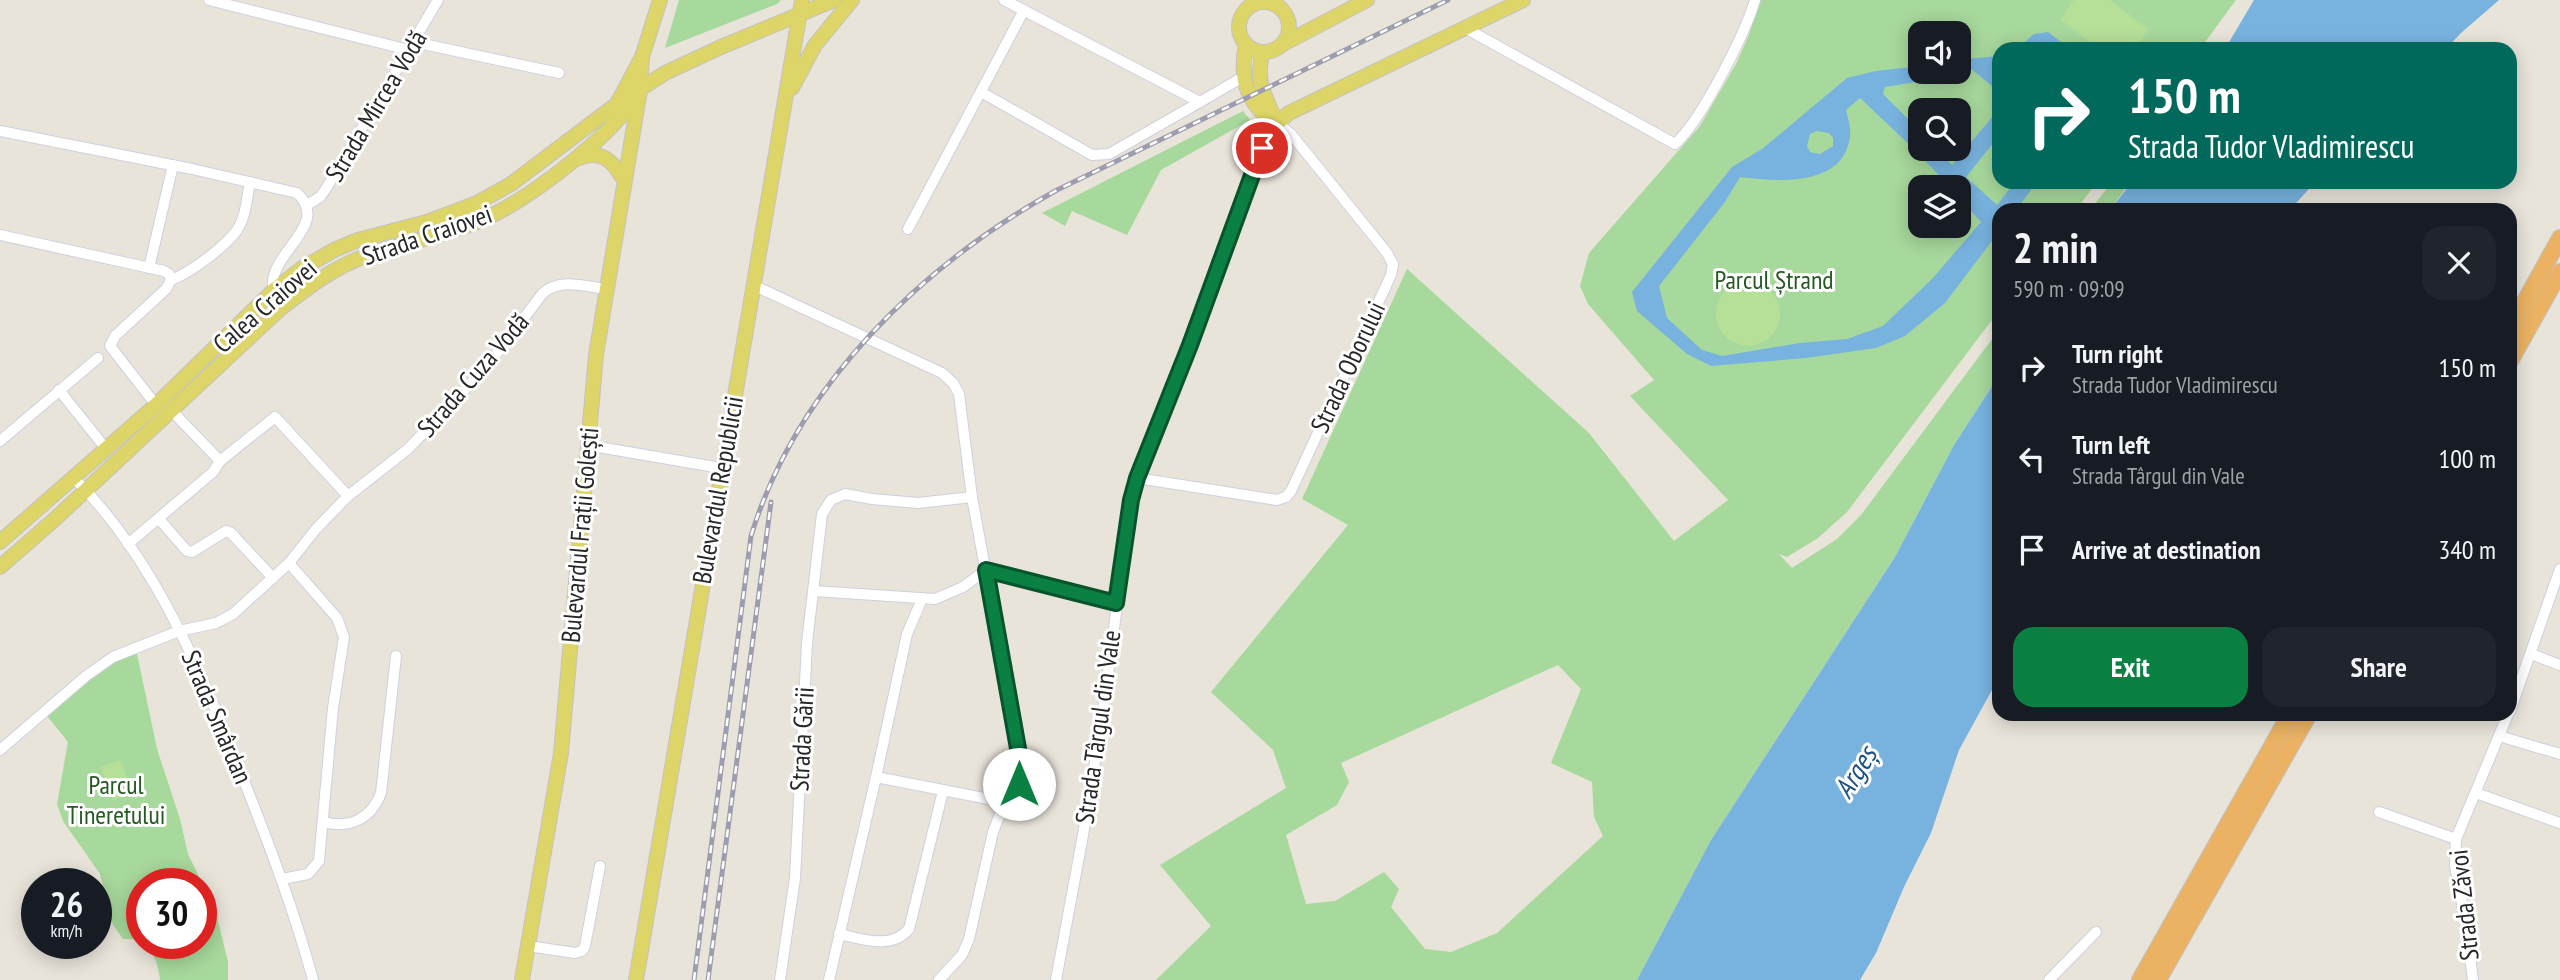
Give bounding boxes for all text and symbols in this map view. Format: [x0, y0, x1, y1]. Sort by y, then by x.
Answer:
map controls [1908, 21, 1971, 238]
button: sound [1908, 21, 1971, 84]
street label: Strada Mircea Vodă [317, 24, 434, 187]
text: 150 m [2128, 63, 2241, 127]
icon: right [2013, 70, 2104, 161]
button: search [1908, 98, 1971, 161]
pin [1232, 118, 1292, 178]
text: Strada Tudor Vladimirescu [2128, 125, 2414, 167]
icon: arrive [1243, 129, 1281, 167]
button: layers [1908, 175, 1971, 238]
street label: Strada Craiovei [358, 197, 496, 272]
text: 2 min [2013, 220, 2098, 275]
button: close [2422, 226, 2496, 300]
street label: Calea Craiovei [206, 252, 323, 360]
park label: Parcul Ștrand [1714, 263, 1834, 296]
text: 590 m · 09:09 [2013, 274, 2125, 303]
street label: Strada Oborului [1303, 296, 1392, 438]
street label: Strada Cuza Vodă [410, 306, 536, 444]
text: Turn right [2072, 337, 2163, 370]
icon: right [2013, 349, 2051, 387]
text: 150 m [2438, 351, 2496, 384]
text: Strada Tudor Vladimirescu [2072, 370, 2278, 399]
street label: Bulevardul Republicii [685, 394, 750, 586]
street label: Bulevardul Frații Golești [554, 426, 605, 644]
text: Turn left [2072, 428, 2150, 461]
icon: left [2013, 440, 2051, 478]
text: 100 m [2438, 442, 2496, 475]
text: Strada Târgul din Vale [2072, 461, 2245, 490]
icon: arrive [2013, 531, 2051, 569]
text: Arrive at destination [2072, 533, 2261, 566]
text: 340 m [2438, 533, 2496, 566]
button: Exit [2013, 627, 2248, 707]
button: Share [2262, 627, 2496, 707]
street label: Strada Târgul din Vale [1068, 628, 1127, 826]
street label: Strada Smârdan [175, 645, 260, 788]
street label: Strada Gării [782, 686, 821, 792]
water label: Argeș [1825, 737, 1886, 804]
position arrow [982, 747, 1056, 821]
park label: Parcul Tineretului [67, 768, 165, 831]
street label: Strada Zăvoi [2441, 848, 2486, 962]
speed limit sign: 30 [126, 868, 217, 959]
text: 26 [50, 881, 83, 927]
text: km/h [51, 919, 82, 942]

